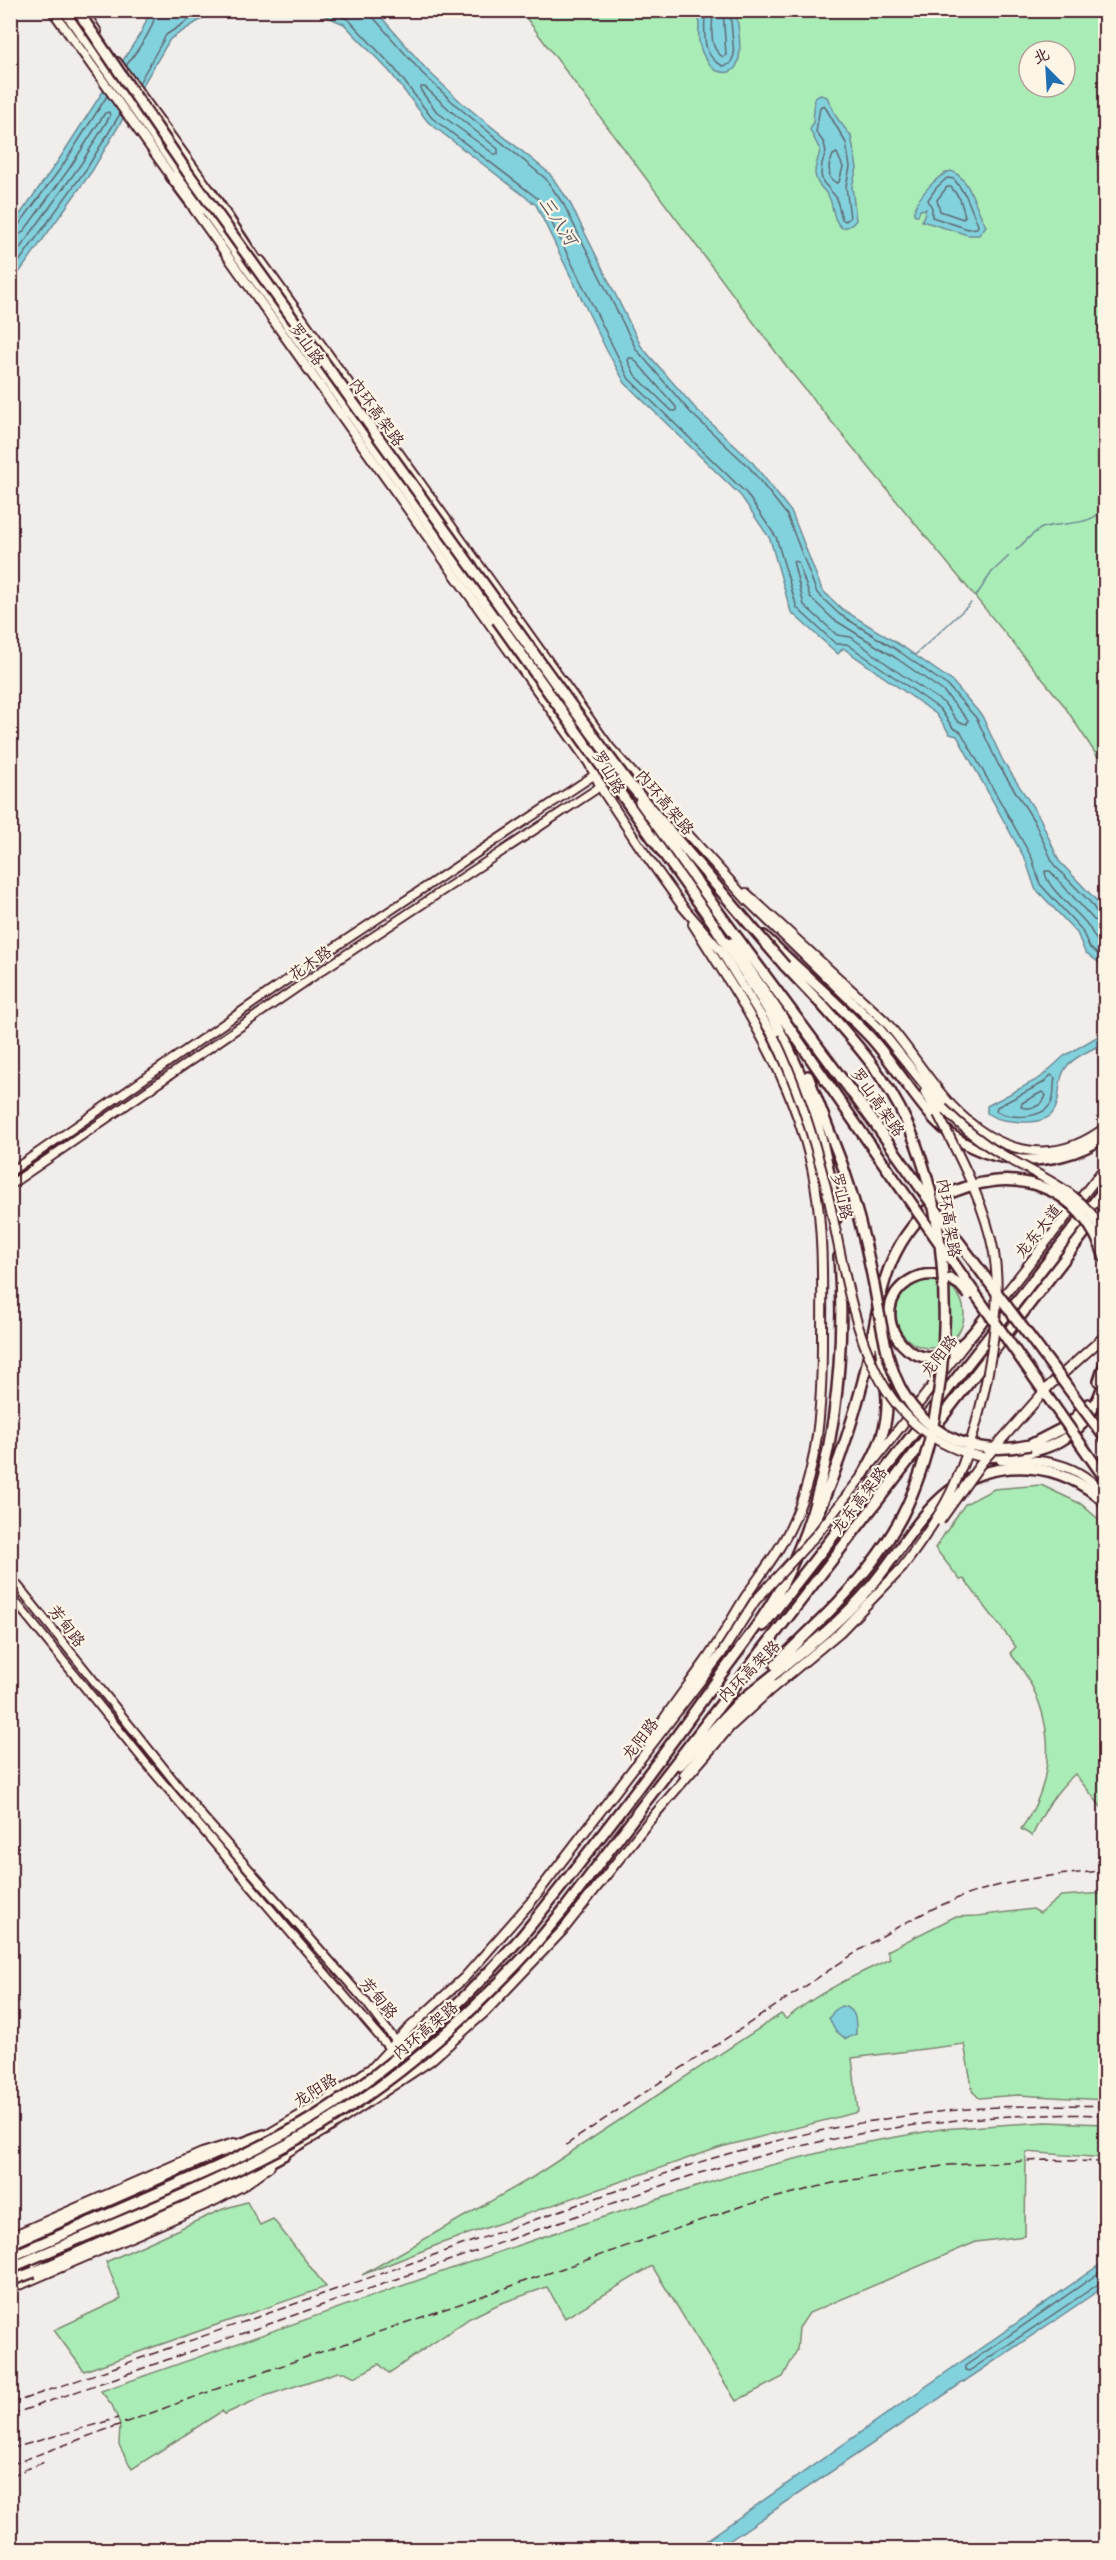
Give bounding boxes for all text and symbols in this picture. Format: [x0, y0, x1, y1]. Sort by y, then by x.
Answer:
north arrow [1017, 39, 1077, 99]
text: 北 [1030, 43, 1053, 69]
water label: 三八河 [533, 192, 584, 253]
street label: 罗山路 [285, 318, 329, 370]
street label: 内环高架路 [345, 373, 409, 451]
street label: 罗山路 [588, 746, 630, 798]
street label: 内环高架路 [631, 765, 699, 839]
street label: 花木路 [284, 941, 336, 985]
street label: 罗山高架路 [846, 1063, 910, 1141]
street label: 罗山路 [826, 1170, 858, 1222]
street label: 内环高架路 [932, 1177, 966, 1259]
street label: 龙东大道 [1010, 1200, 1066, 1262]
street label: 龙阳路 [916, 1331, 962, 1381]
street label: 龙东高架路 [826, 1462, 892, 1538]
street label: 芳甸路 [44, 1601, 90, 1651]
street label: 内环高架路 [713, 1635, 785, 1707]
street label: 龙阳路 [617, 1714, 663, 1764]
street label: 芳甸路 [356, 1973, 402, 2023]
street label: 内环高架路 [388, 1996, 462, 2064]
street label: 龙阳路 [289, 2068, 341, 2112]

